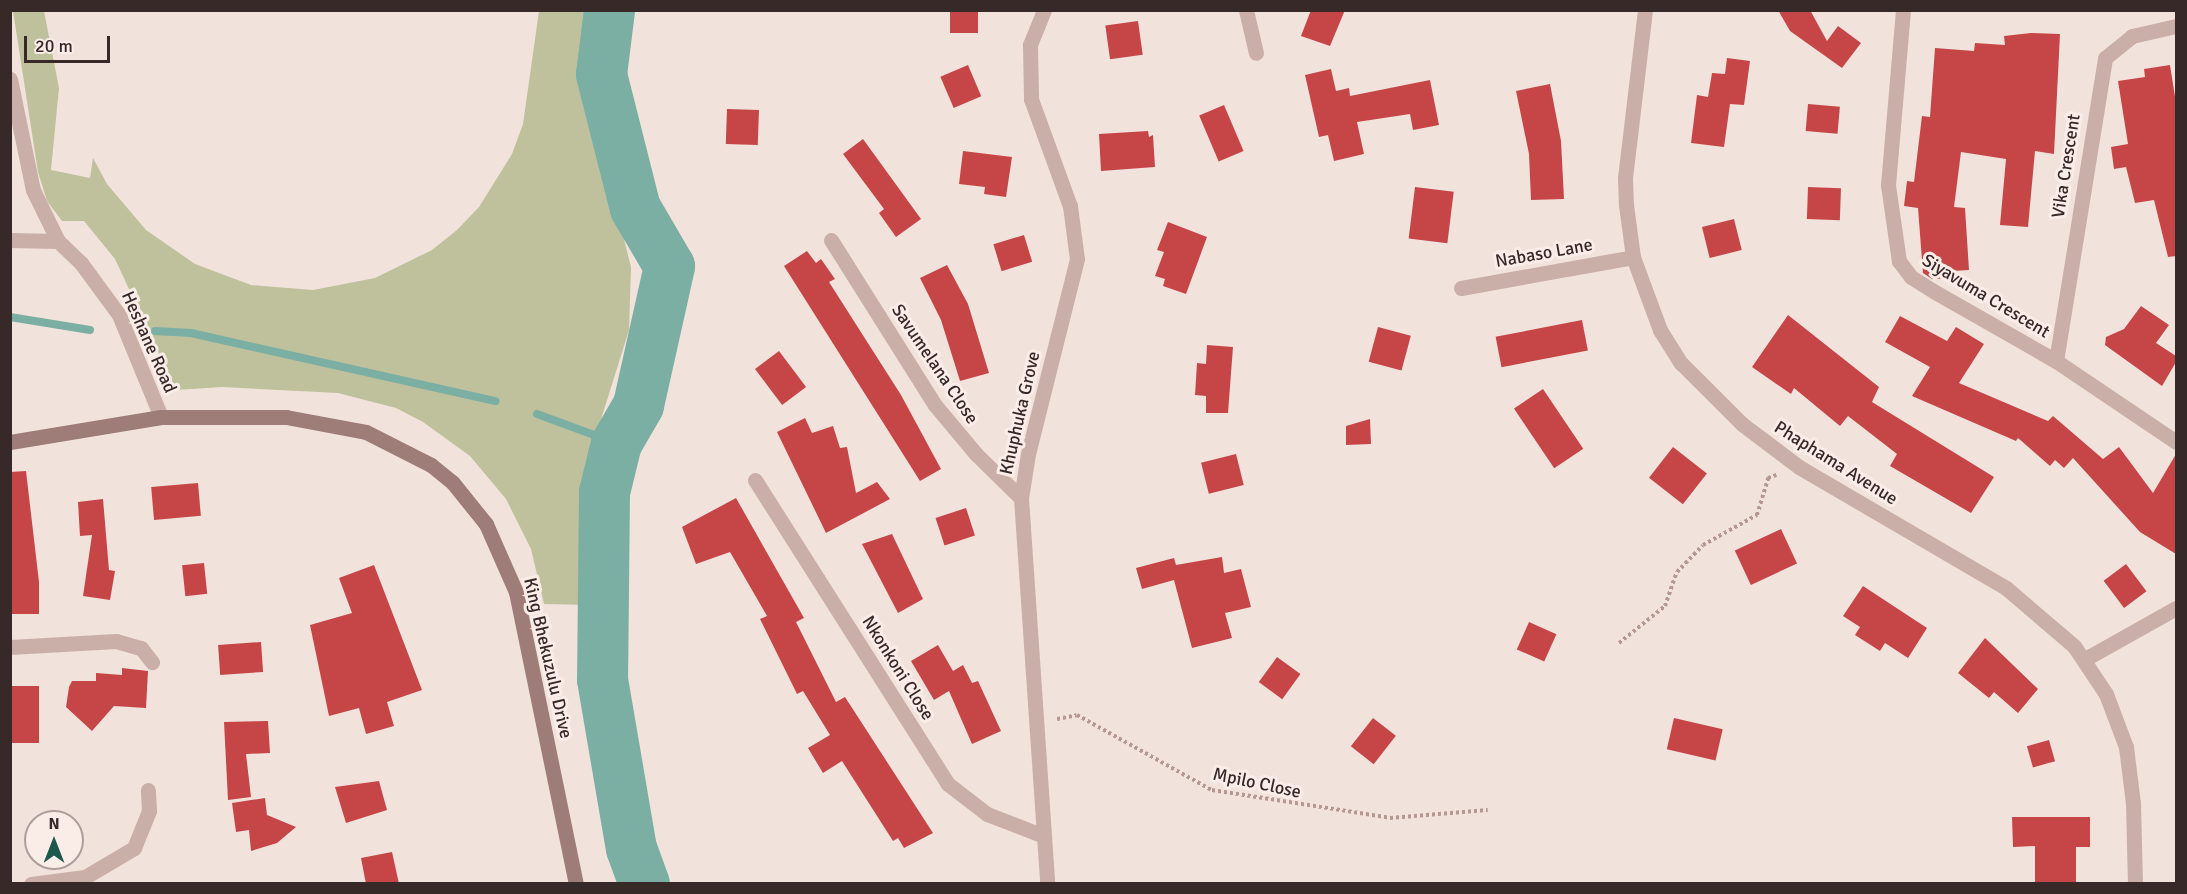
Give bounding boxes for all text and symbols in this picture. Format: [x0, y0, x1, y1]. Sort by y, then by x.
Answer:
scale bar [27, 24, 112, 62]
text: 20 m [35, 35, 73, 57]
street label: Vika Crescent [2047, 113, 2085, 219]
street label: Nabaso Lane [1494, 234, 1594, 272]
street label: Siyavuma Crescent [1918, 249, 2054, 343]
street label: Heshane Road [117, 288, 181, 396]
street label: Savumelana Close [887, 300, 983, 428]
street label: Khuphuka Grove [995, 349, 1045, 477]
street label: Phaphama Avenue [1770, 416, 1902, 510]
street label: King Bhekuzulu Drive [519, 576, 577, 740]
street label: Nkonkoni Close [857, 612, 939, 724]
street label: Mpilo Close [1211, 763, 1303, 803]
north arrow [24, 810, 84, 870]
text: N [48, 814, 60, 834]

